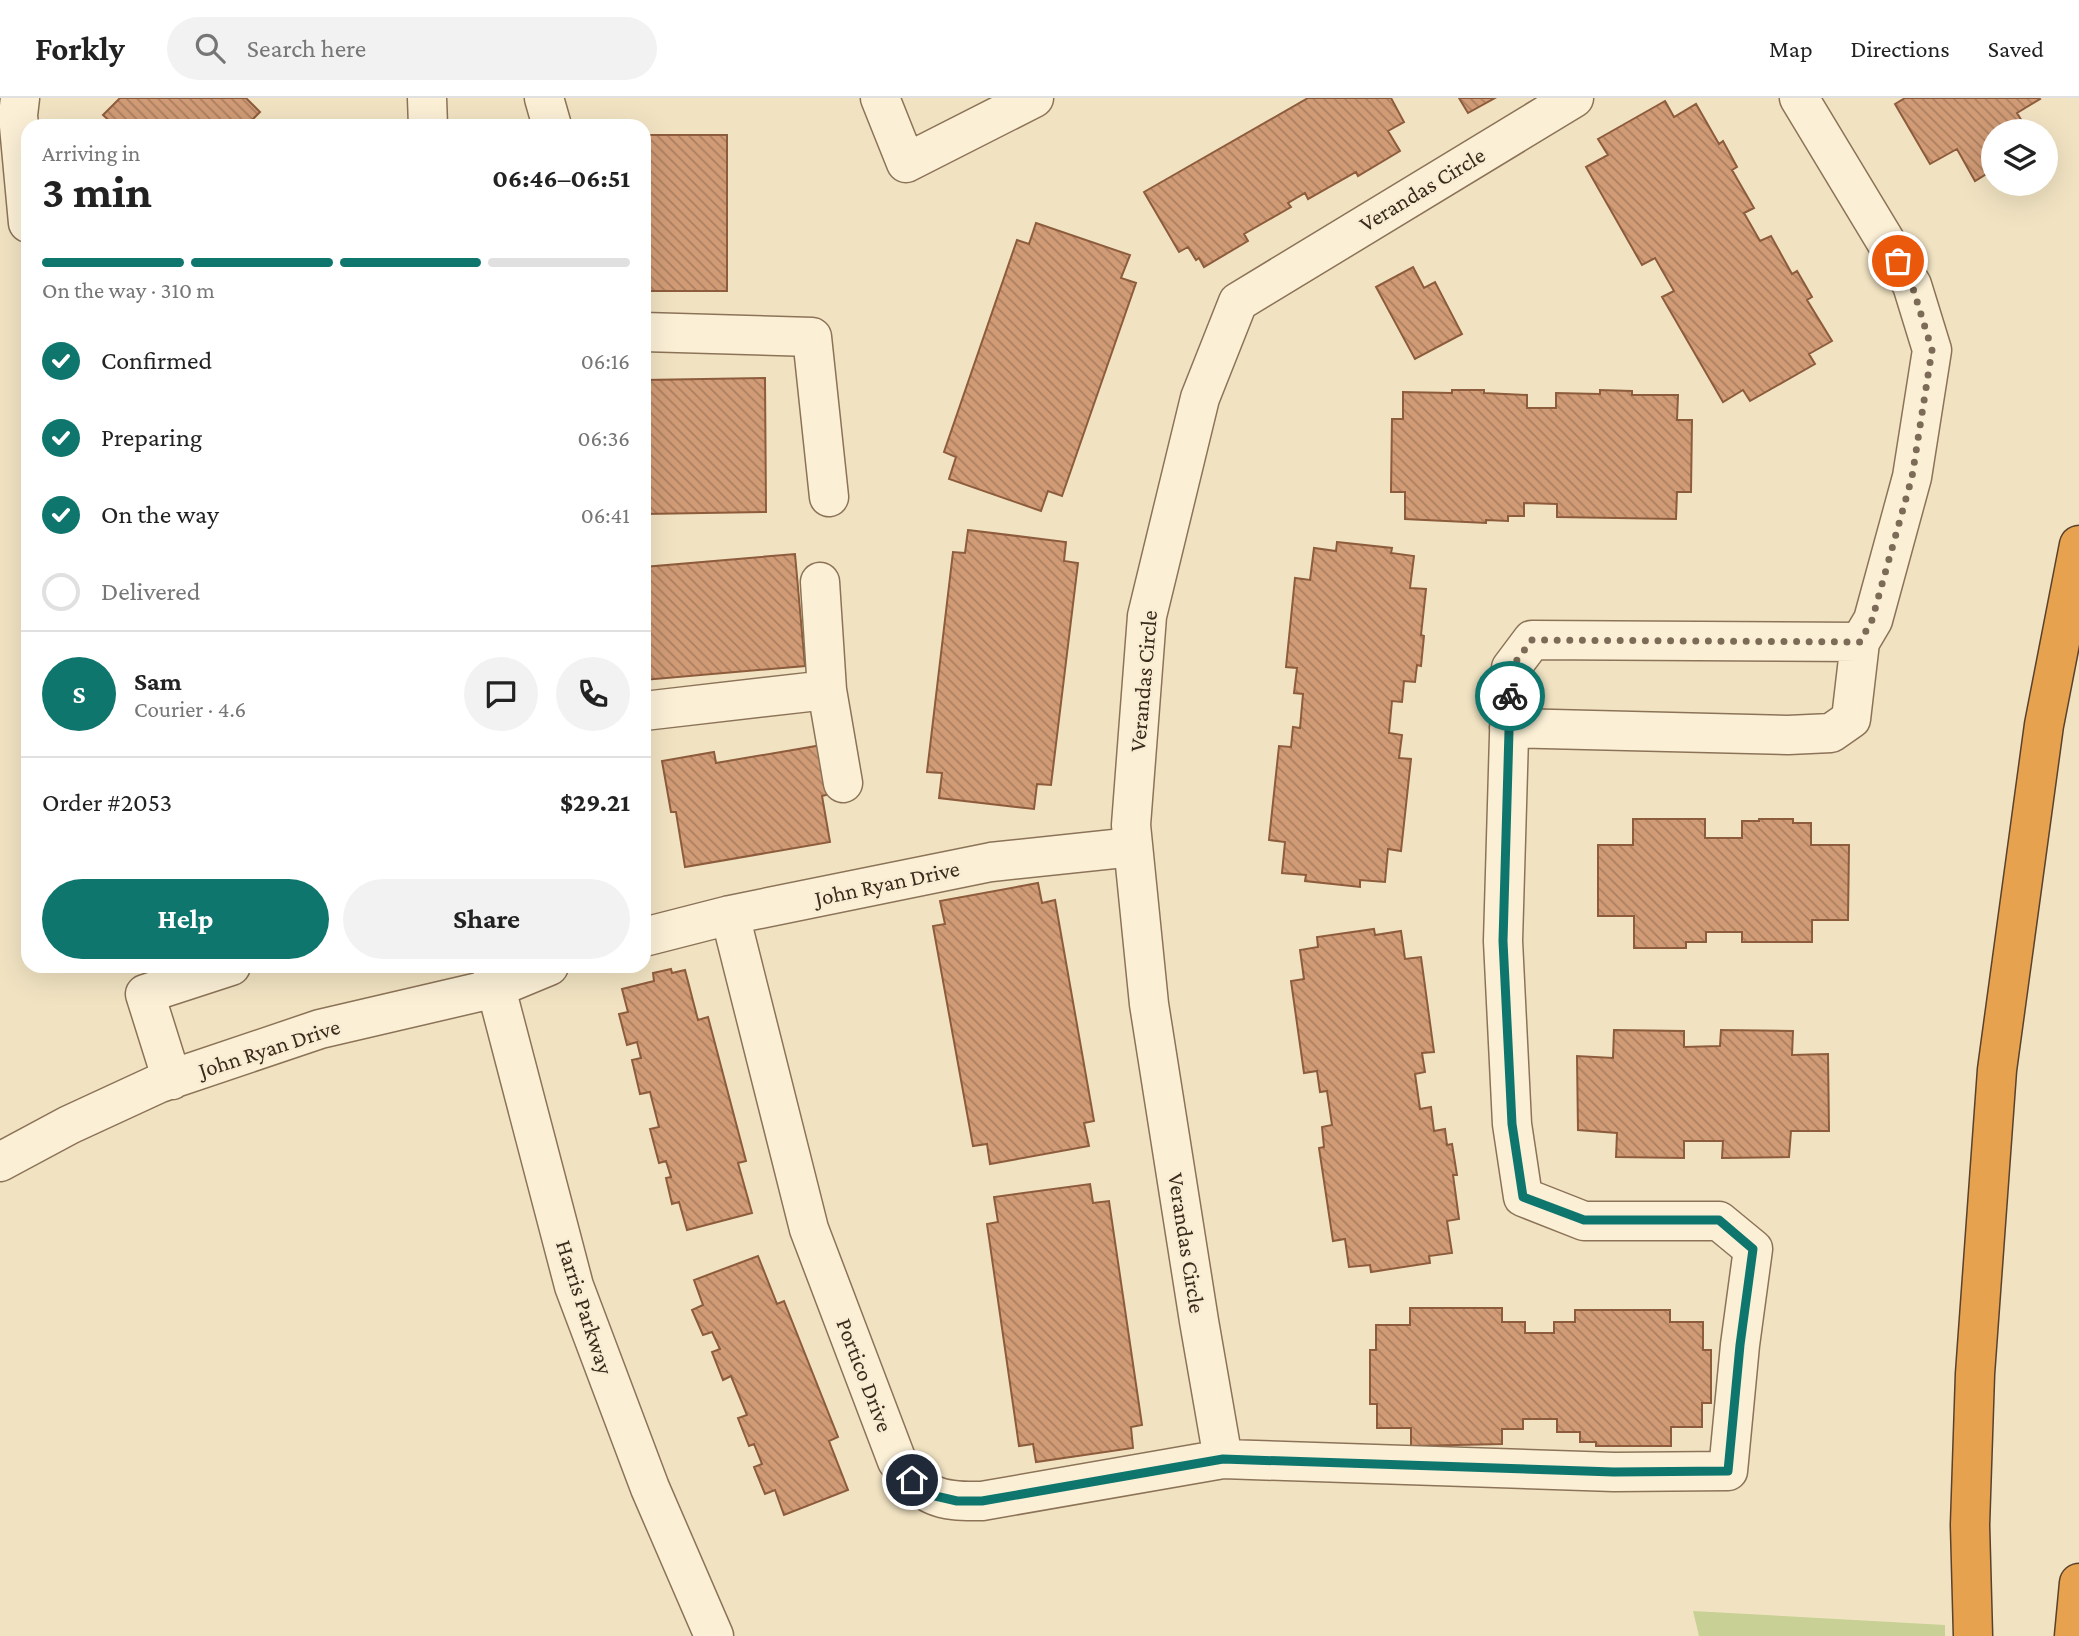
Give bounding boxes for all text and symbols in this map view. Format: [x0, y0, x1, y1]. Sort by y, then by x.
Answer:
search box [167, 17, 657, 80]
icon: search [191, 29, 229, 67]
text: Forkly [35, 30, 125, 67]
text: Search here [247, 34, 366, 63]
text: Map [1769, 35, 1813, 62]
text: Directions [1851, 35, 1950, 62]
text: Saved [1988, 35, 2044, 62]
map controls [1981, 119, 2058, 196]
button: layers [1981, 119, 2058, 196]
text: Arriving in [42, 140, 140, 166]
street label: Verandas Circle [1354, 141, 1490, 237]
text: 06:46–06:51 [492, 164, 630, 193]
text: 3 min [42, 166, 152, 217]
pin [1868, 231, 1928, 291]
icon: bag [1879, 242, 1917, 280]
text: On the way · 310 m [42, 277, 215, 303]
icon: check [42, 342, 80, 380]
text: Confirmed [101, 346, 212, 375]
text: 06:16 [581, 348, 630, 374]
icon: check [42, 419, 80, 457]
text: Preparing [101, 423, 202, 452]
text: 06:36 [577, 425, 630, 451]
icon: check [42, 496, 80, 534]
text: On the way [101, 500, 219, 529]
text: 06:41 [581, 502, 630, 528]
text: Delivered [101, 577, 200, 606]
street label: Verandas Circle [1124, 609, 1162, 753]
button: chat [464, 657, 538, 731]
button: phone [556, 657, 630, 731]
courier [1475, 661, 1545, 731]
text: Sam [134, 667, 182, 696]
icon: bike [1491, 677, 1529, 715]
text: S [73, 680, 86, 709]
text: Courier · 4.6 [134, 696, 246, 722]
text: Order #2053 [42, 788, 172, 817]
text: $29.21 [560, 788, 630, 817]
street label: John Ryan Drive [810, 855, 962, 911]
button: Help [42, 879, 329, 959]
button: Share [343, 879, 630, 959]
street label: John Ryan Drive [193, 1013, 343, 1084]
street label: Verandas Circle [1163, 1171, 1211, 1315]
street label: Harris Parkway [551, 1236, 619, 1378]
street label: Portico Drive [831, 1315, 899, 1435]
pin [882, 1450, 942, 1510]
icon: home [893, 1461, 931, 1499]

